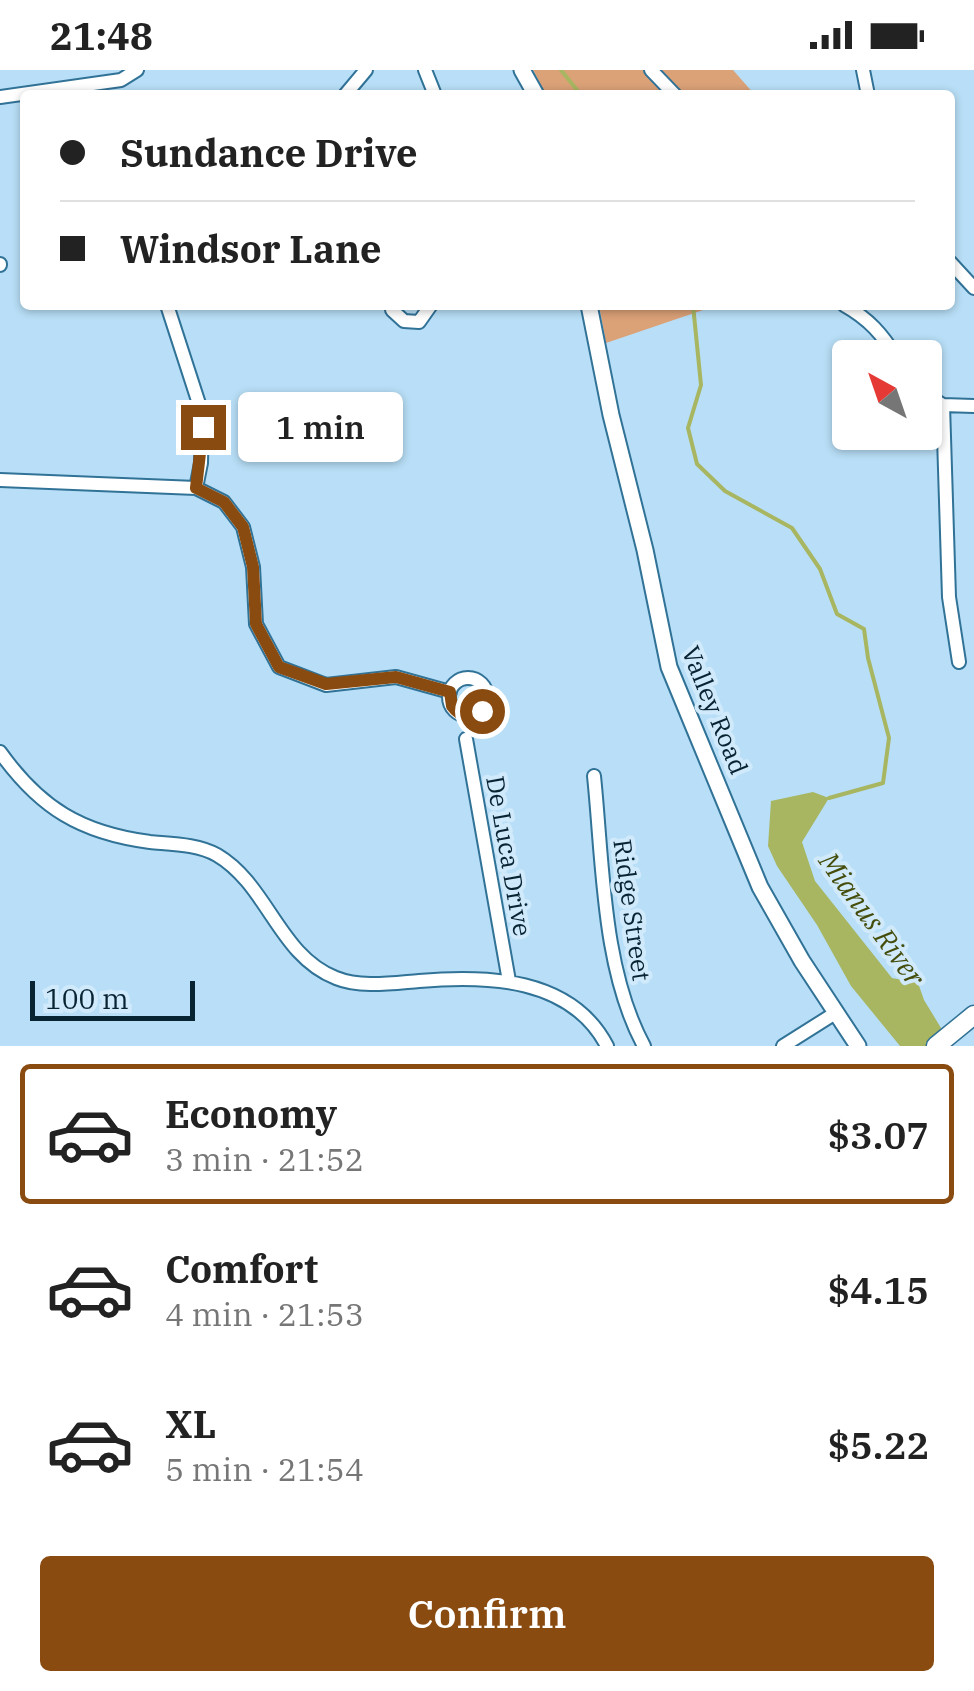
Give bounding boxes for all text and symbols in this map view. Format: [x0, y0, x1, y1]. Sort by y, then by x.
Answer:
text: 21:48 [50, 11, 153, 60]
text: Sundance Drive [120, 128, 418, 177]
text: Windsor Lane [120, 224, 382, 273]
north arrow [832, 340, 942, 450]
map controls [832, 340, 942, 450]
callout: 1 min [238, 392, 403, 462]
route end [181, 405, 226, 450]
text: 1 min [276, 406, 365, 448]
street label: Valley Road [675, 641, 756, 779]
route start [460, 689, 505, 734]
street label: De Luca Drive [479, 773, 540, 939]
street label: Ridge Street [606, 837, 659, 983]
water label: Mianus River [811, 843, 934, 994]
scale bar [30, 976, 195, 1020]
text: 100 m [45, 980, 129, 1017]
icon: car [45, 1089, 135, 1179]
text: Economy [165, 1089, 337, 1138]
text: $3.07 [827, 1110, 929, 1159]
text: 3 min · 21:52 [165, 1138, 364, 1180]
icon: car [45, 1244, 135, 1334]
text: Comfort [165, 1244, 318, 1293]
text: $4.15 [827, 1265, 929, 1314]
text: 4 min · 21:53 [165, 1293, 364, 1335]
icon: car [45, 1399, 135, 1489]
text: XL [165, 1399, 216, 1448]
text: $5.22 [827, 1420, 929, 1469]
text: 5 min · 21:54 [165, 1448, 364, 1490]
button: Confirm [40, 1556, 934, 1671]

